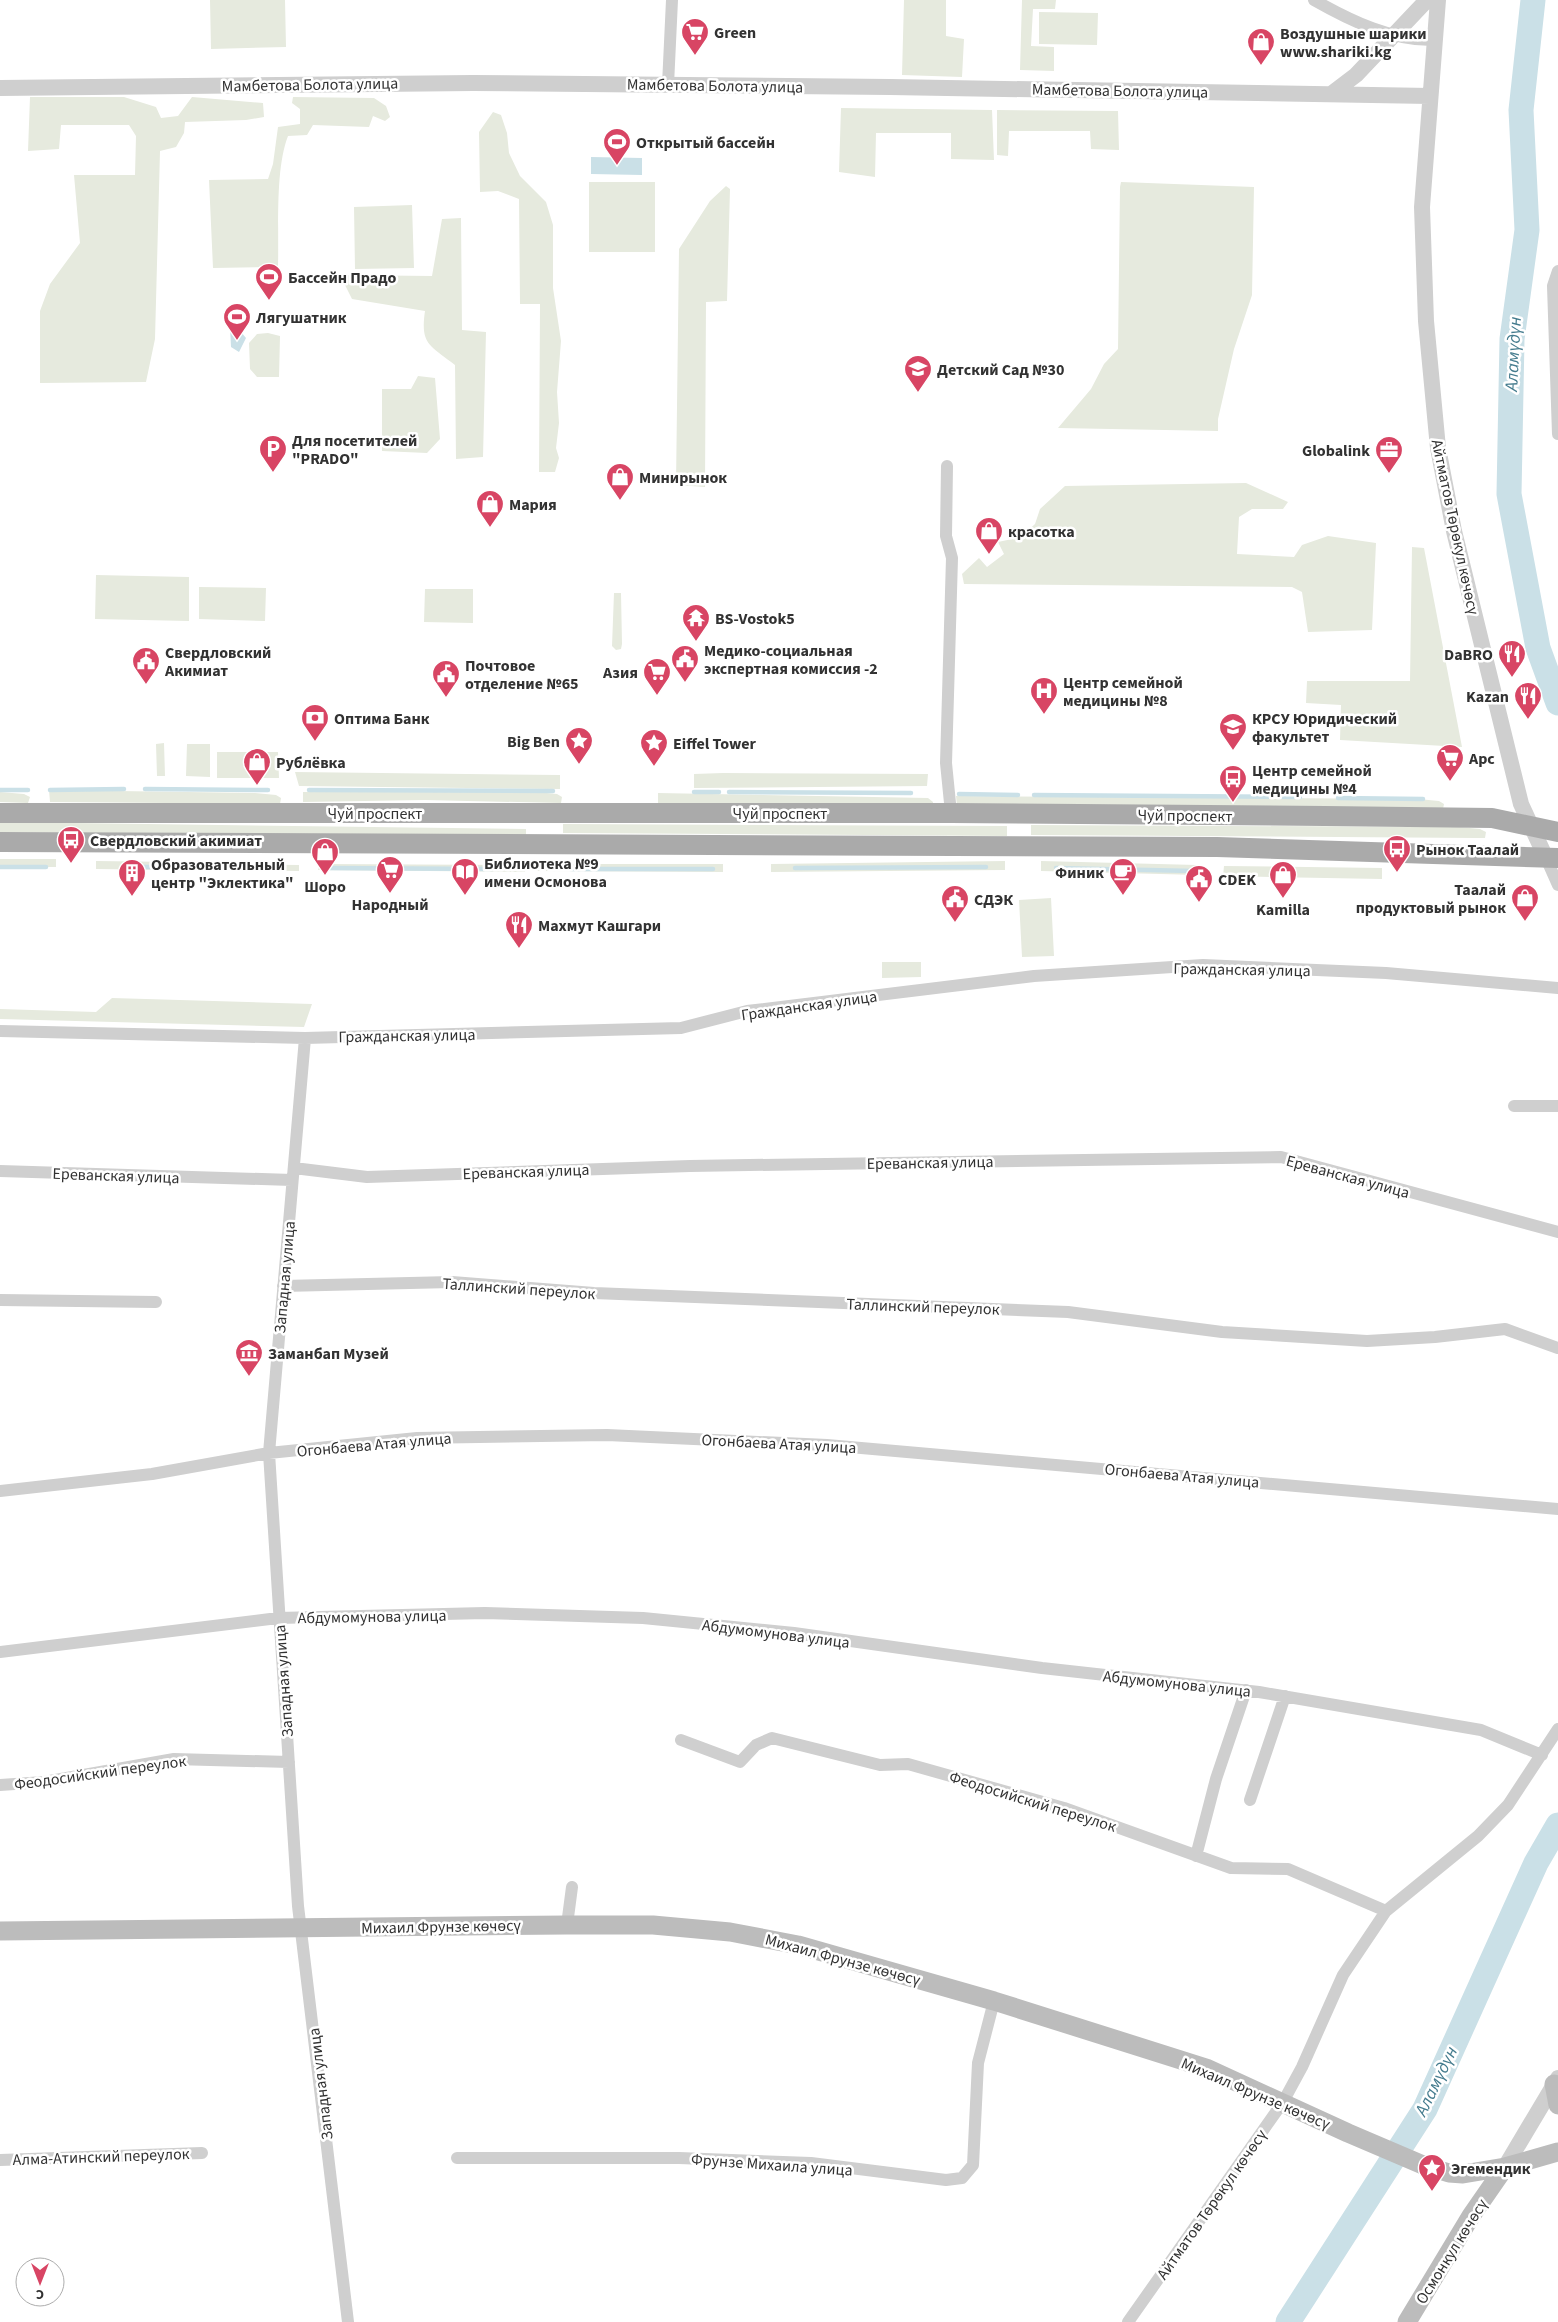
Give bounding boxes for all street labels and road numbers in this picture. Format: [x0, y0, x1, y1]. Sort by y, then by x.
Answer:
street label: Мамбетова Болота улица [222, 72, 398, 98]
street label: Мамбетова Болота улица [627, 73, 803, 99]
street label: Мамбетова Болота улица [1032, 78, 1208, 104]
street label: Айтматов Төрөкул көчөсү [1426, 437, 1484, 617]
street label: Чуй проспект [328, 803, 422, 825]
street label: Чуй проспект [733, 803, 827, 825]
street label: Чуй проспект [1137, 804, 1233, 828]
street label: Гражданская улица [1173, 958, 1311, 982]
street label: Гражданская улица [740, 986, 879, 1026]
street label: Гражданская улица [338, 1024, 476, 1048]
street label: Ереванская улица [1284, 1150, 1412, 1204]
street label: Ереванская улица [866, 1151, 994, 1175]
street label: Ереванская улица [462, 1159, 590, 1185]
street label: Ереванская улица [52, 1163, 180, 1189]
street label: Западная улица [269, 1220, 301, 1334]
street label: Таллинский переулок [442, 1273, 596, 1305]
street label: Таллинский переулок [846, 1293, 1000, 1321]
street label: Огонбаева Атая улица [296, 1427, 452, 1463]
street label: Огонбаева Атая улица [701, 1429, 857, 1459]
street label: Огонбаева Атая улица [1104, 1458, 1260, 1494]
street label: Абдумомунова улица [297, 1605, 447, 1629]
street label: Абдумомунова улица [701, 1614, 851, 1654]
street label: Западная улица [269, 1624, 299, 1738]
street label: Абдумомунова улица [1102, 1665, 1252, 1703]
street label: Феодосийский переулок [13, 1750, 188, 1796]
street label: Феодосийский переулок [947, 1766, 1119, 1838]
street label: Михаил Фрунзе көчөсү [361, 1915, 522, 1939]
street label: Михаил Фрунзе көчөсү [763, 1929, 923, 1991]
street label: Западная улица [303, 2027, 339, 2141]
street label: Михаил Фрунзе көчөсү [1178, 2053, 1334, 2135]
street label: Айтматов Төрөкул көчөсү [1152, 2125, 1272, 2284]
street label: Алма-Атинский переулок [12, 2143, 190, 2171]
street label: Фрунзе Михаила улица [690, 2148, 853, 2182]
street label: Осмонкул көчөсү [1411, 2194, 1493, 2308]

